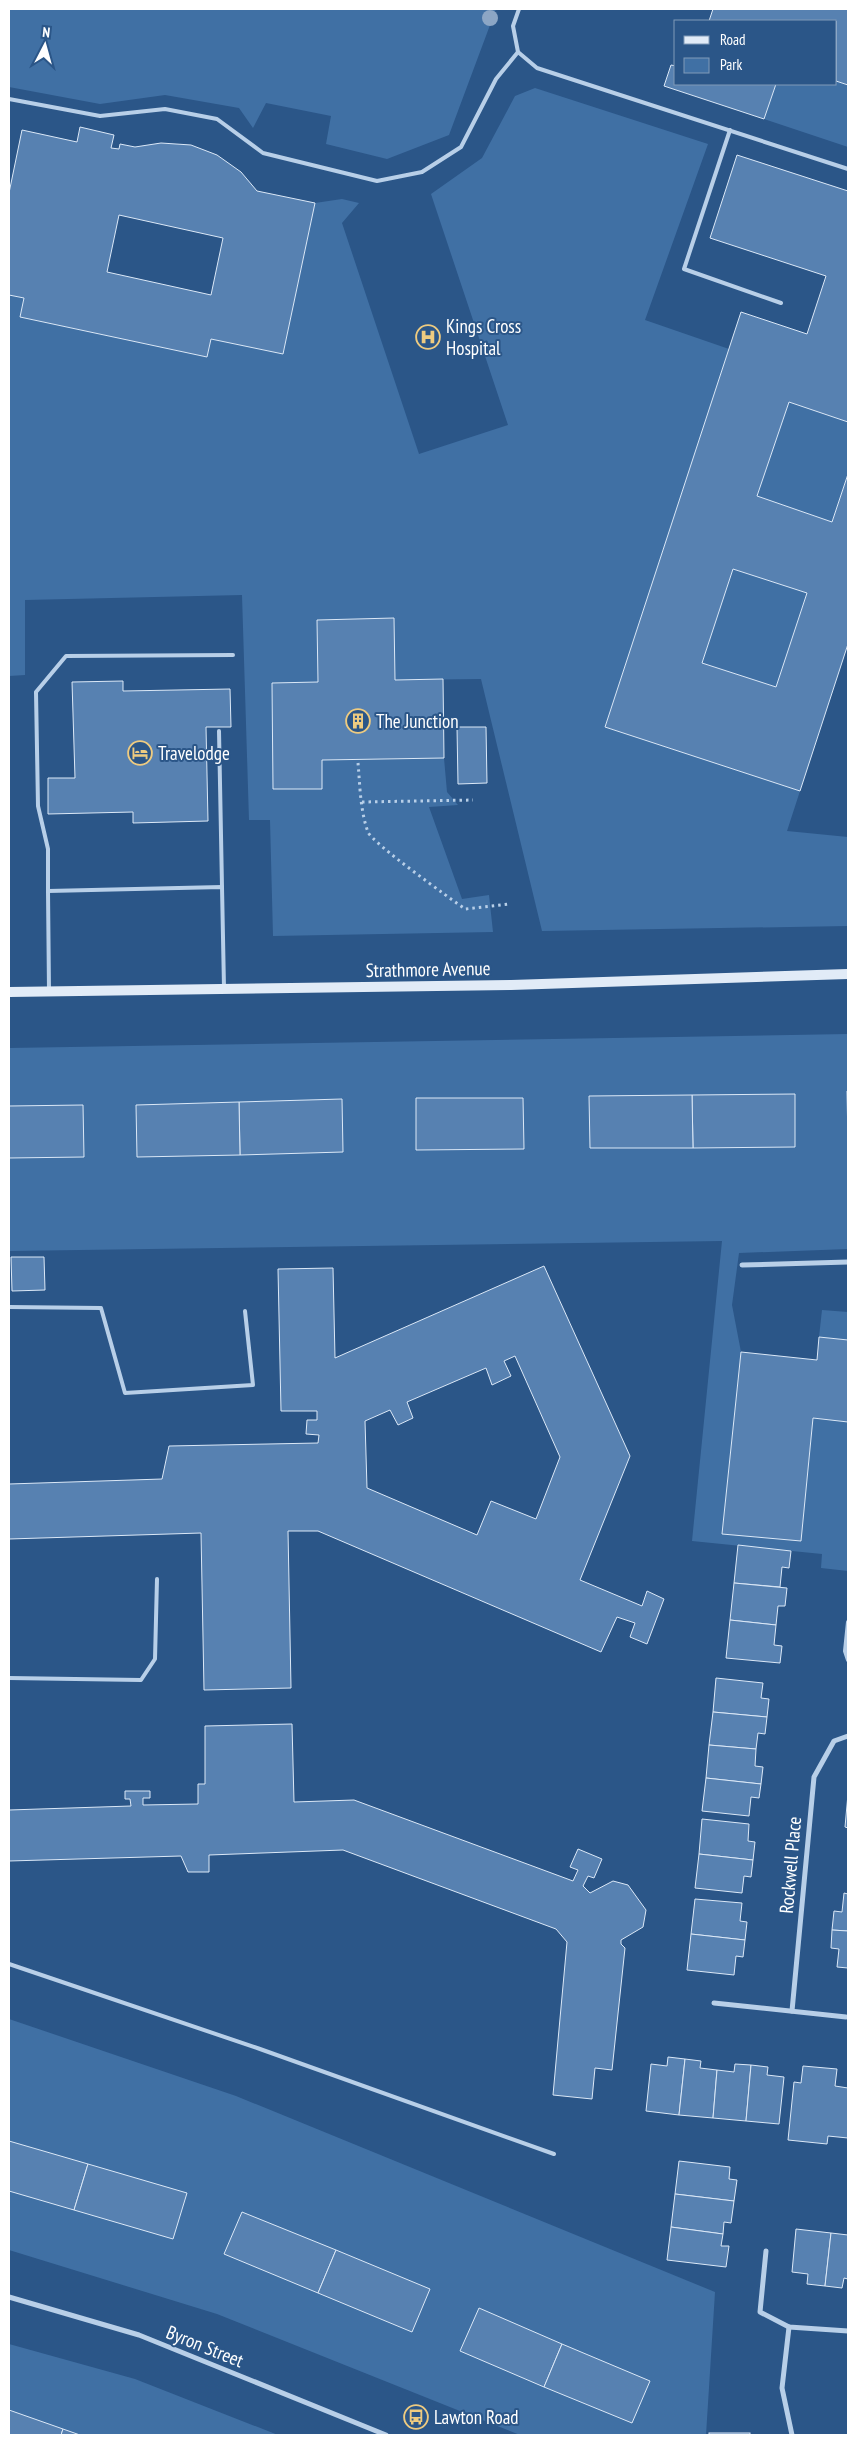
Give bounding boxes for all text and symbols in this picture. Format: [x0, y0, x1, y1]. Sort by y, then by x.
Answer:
north arrow [20, 20, 70, 70]
legend [674, 20, 837, 85]
text: N [42, 23, 51, 41]
text: Road [720, 30, 746, 49]
text: Park [720, 55, 742, 74]
place label: Kings Cross Hospital [446, 314, 521, 360]
hospital icon: Kings Cross Hospital [415, 324, 441, 350]
building icon: The Junction [345, 708, 371, 734]
place label: The Junction [376, 709, 459, 733]
hotel icon: Travelodge [127, 740, 153, 766]
place label: Travelodge [158, 741, 230, 765]
street label: Strathmore Avenue [365, 956, 491, 982]
street label: Rockwell Place [774, 1815, 806, 1915]
street label: Byron Street [163, 2320, 248, 2373]
bus stop icon: Lawton Road [403, 2404, 429, 2430]
place label: Lawton Road [434, 2405, 519, 2429]

